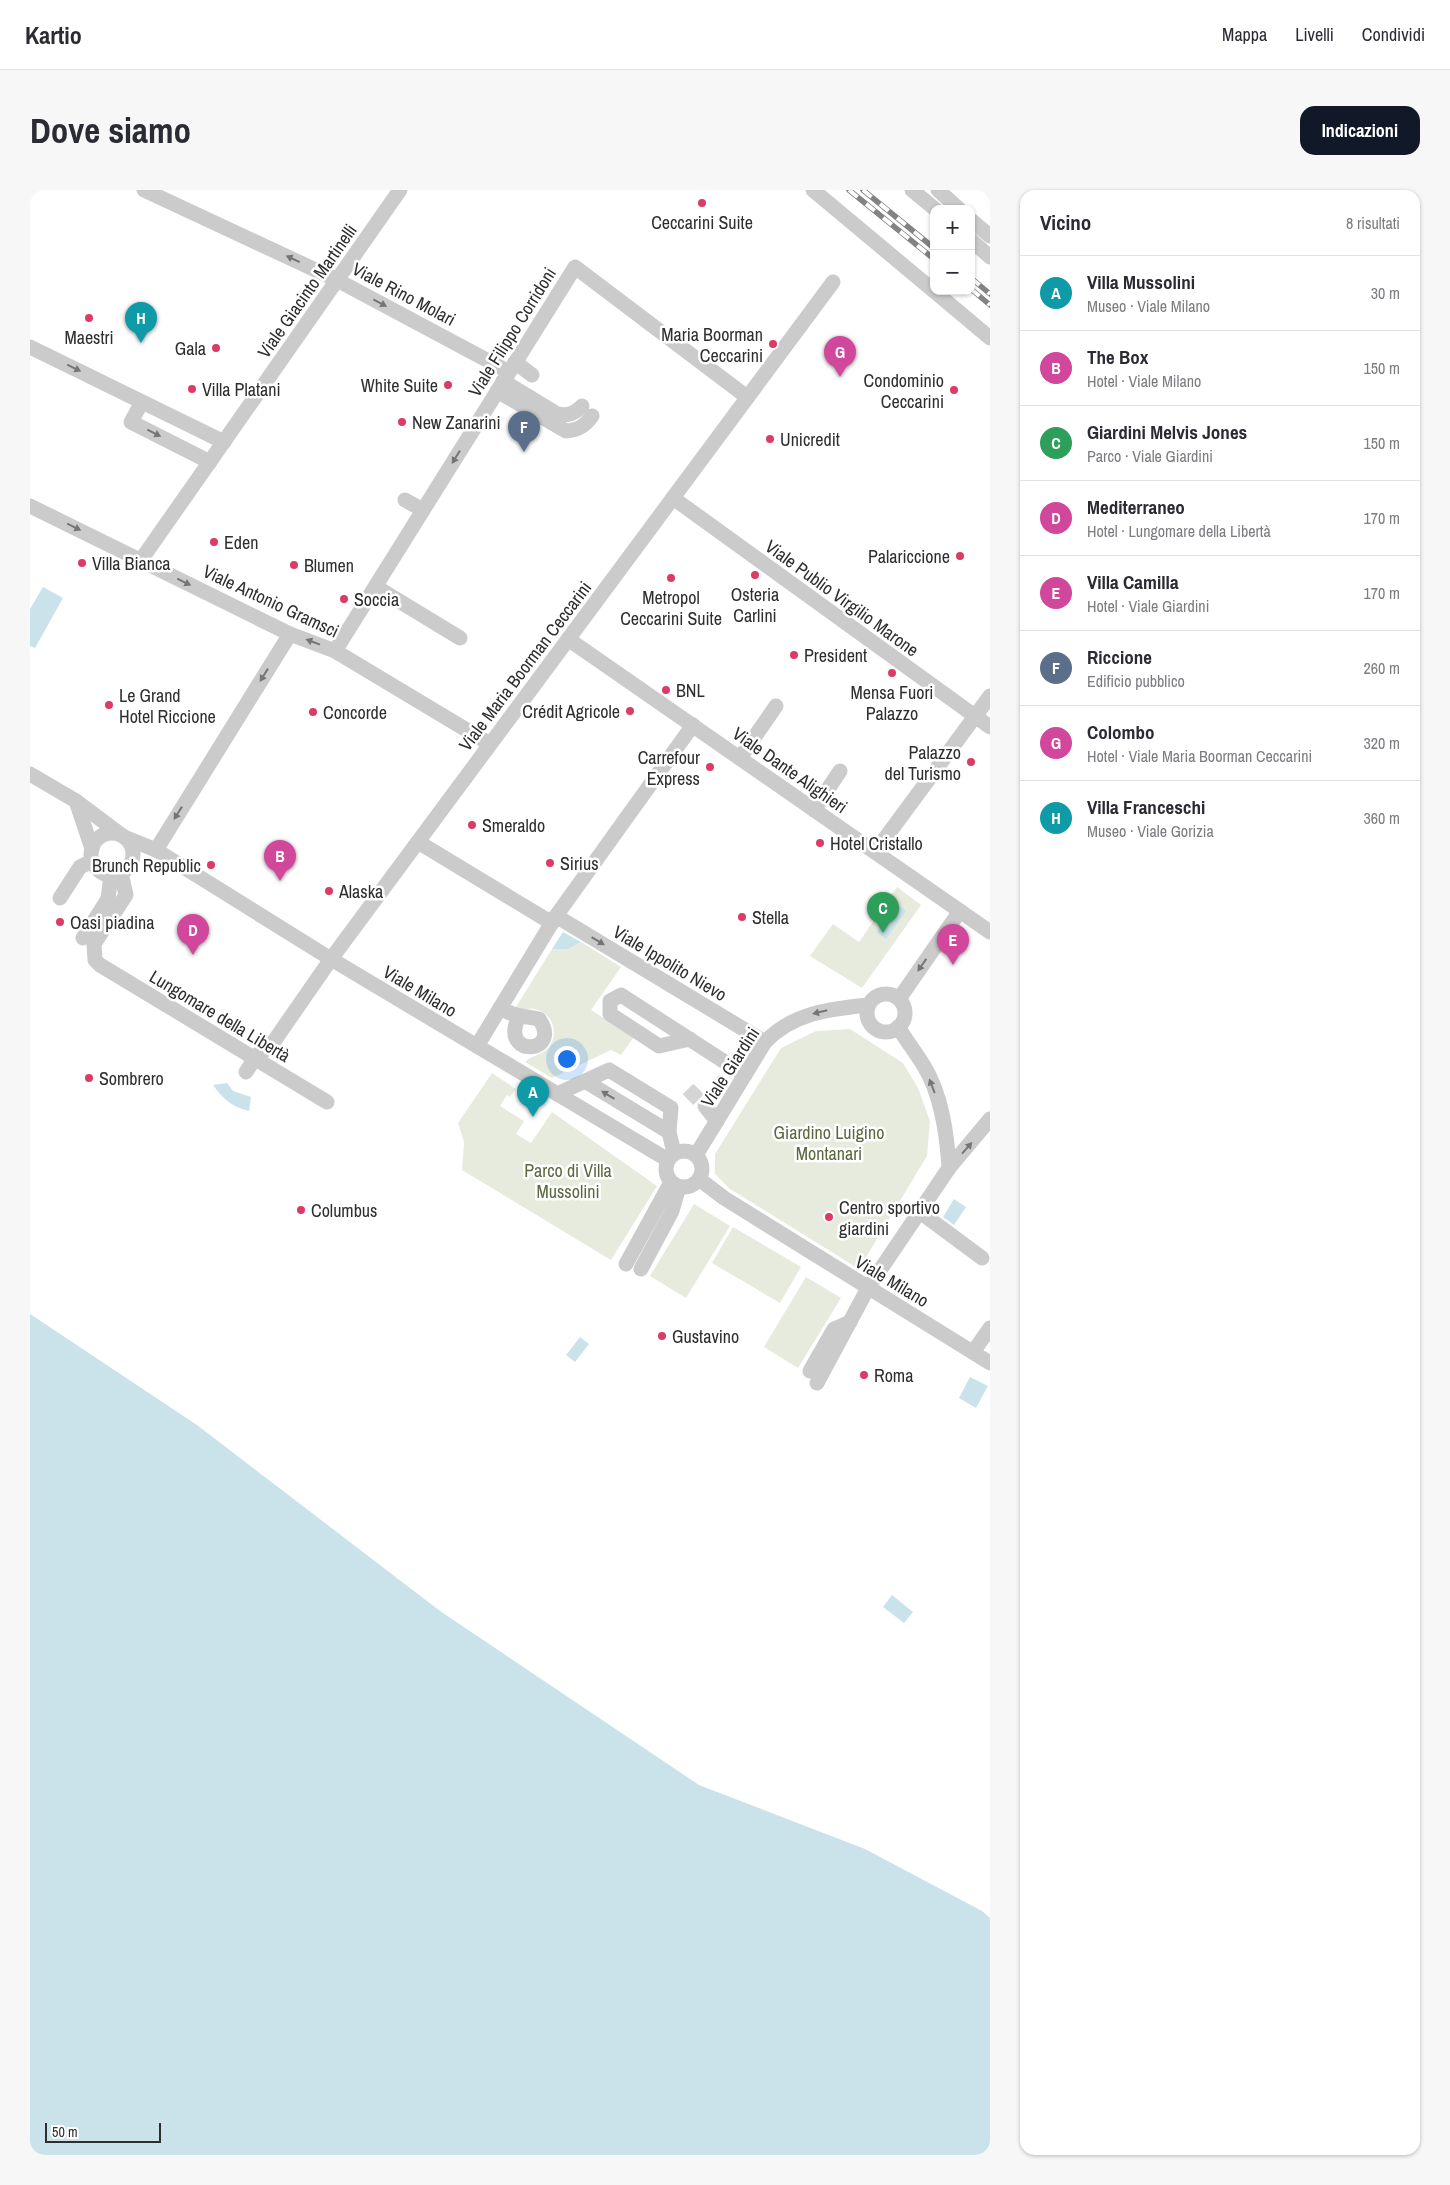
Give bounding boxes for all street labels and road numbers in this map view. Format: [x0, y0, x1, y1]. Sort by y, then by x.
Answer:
street label: Viale Giacinto Martinelli [251, 219, 363, 363]
street label: Viale Rino Molari [348, 256, 460, 332]
street label: Viale Filippo Corridoni [462, 263, 562, 401]
street label: Viale Publio Virgilio Marone [760, 534, 924, 662]
street label: Viale Antonio Gramsci [199, 559, 343, 643]
street label: Viale Maria Boorman Ceccarini [453, 576, 597, 756]
street label: Viale Dante Alighieri [727, 721, 853, 819]
street label: Viale Ippolito Nievo [608, 919, 732, 1007]
street label: Viale Milano [379, 959, 461, 1023]
street label: Lungomare della Libertà [145, 964, 295, 1068]
street label: Viale Giardini [695, 1022, 765, 1112]
street label: Viale Milano [851, 1249, 933, 1313]

